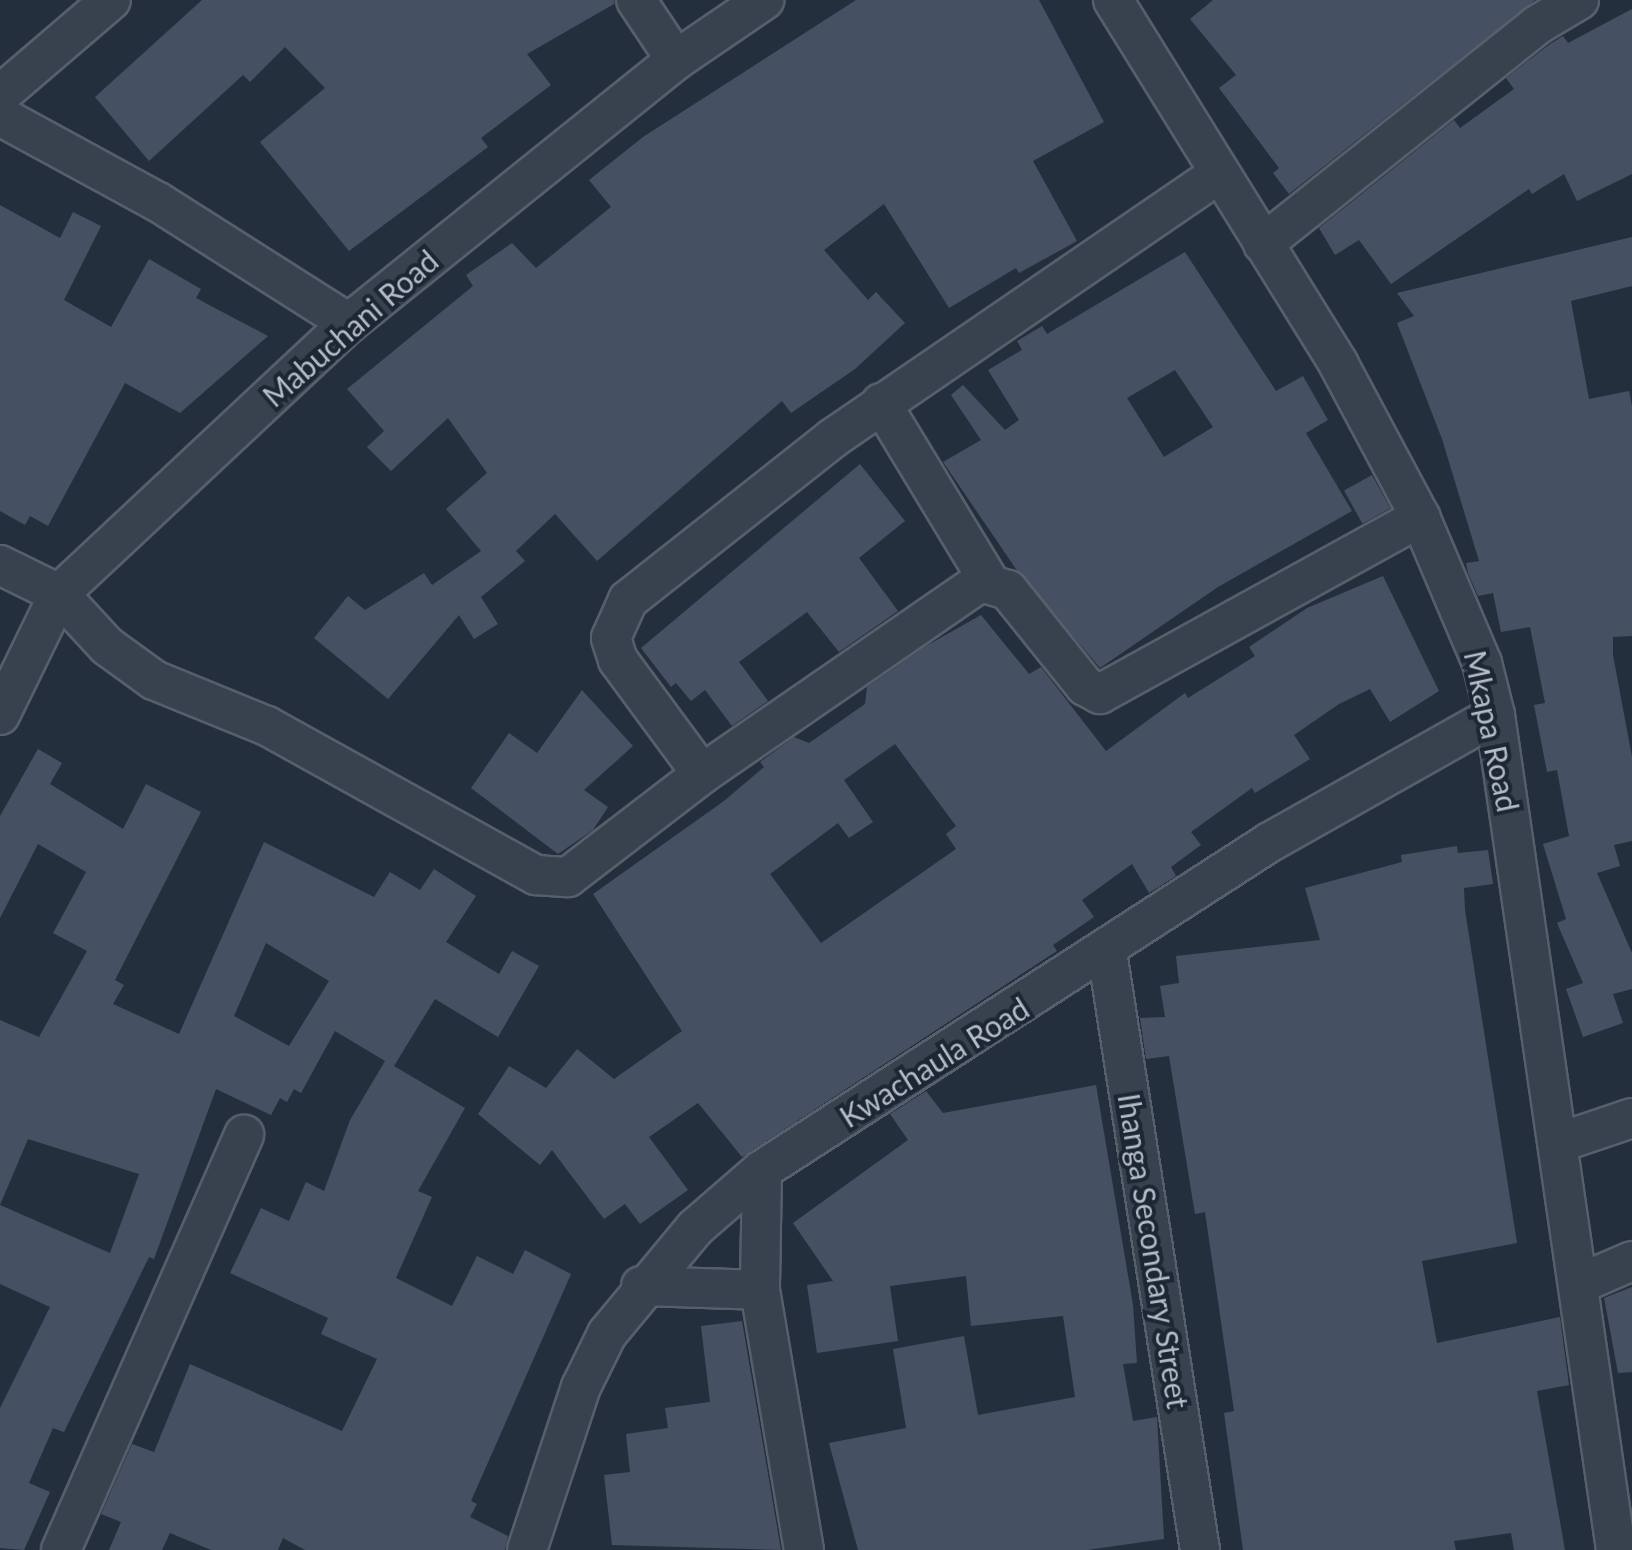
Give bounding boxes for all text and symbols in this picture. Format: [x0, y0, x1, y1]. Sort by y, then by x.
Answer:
street label: Mabuchani Road [255, 242, 445, 414]
street label: Mkapa Road [1457, 647, 1527, 815]
street label: Kwachaula Road [833, 990, 1035, 1134]
street label: Ihanga Secondary Street [1111, 1090, 1197, 1412]

